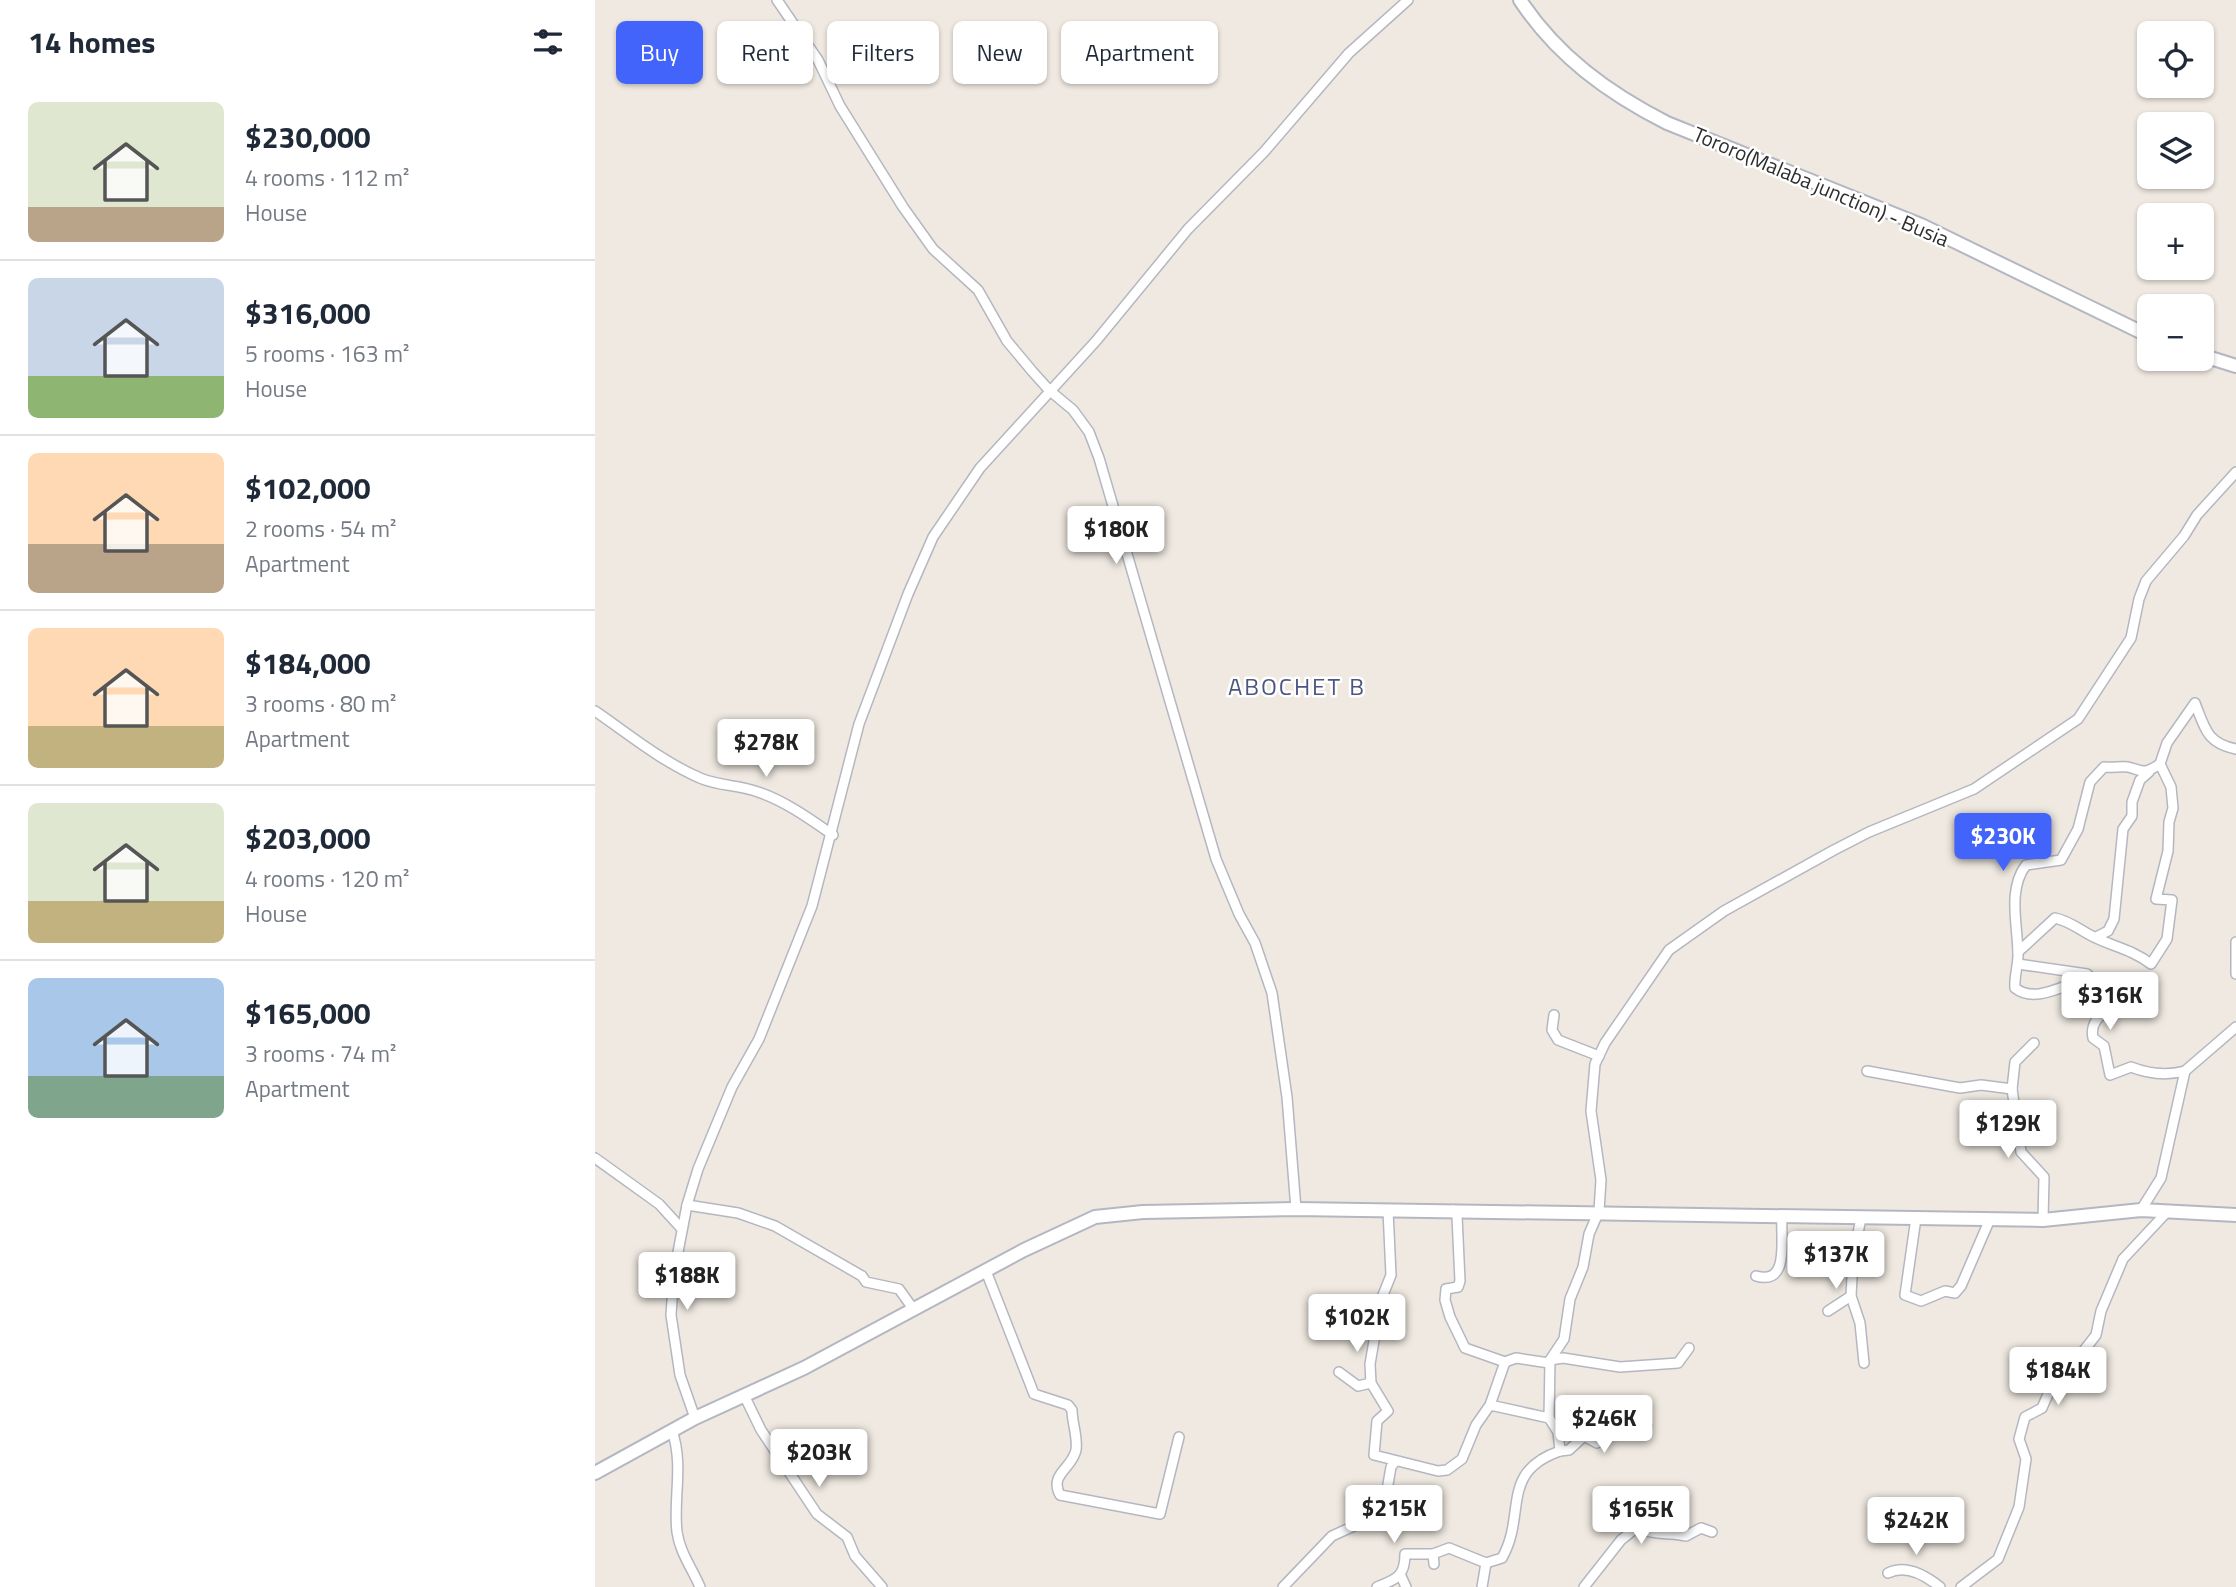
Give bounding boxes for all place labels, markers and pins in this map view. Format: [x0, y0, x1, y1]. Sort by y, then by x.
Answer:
pin: $180K [1067, 506, 1165, 566]
pin: $278K [717, 720, 815, 779]
pin: $230K [1954, 814, 2052, 873]
pin: $316K [2061, 972, 2159, 1032]
pin: $129K [1959, 1100, 2057, 1160]
pin: $137K [1787, 1232, 1885, 1291]
pin: $188K [638, 1252, 736, 1312]
pin: $102K [1308, 1294, 1406, 1354]
pin: $184K [2009, 1348, 2107, 1407]
pin: $246K [1555, 1396, 1653, 1455]
pin: $203K [770, 1430, 868, 1489]
pin: $215K [1345, 1486, 1443, 1545]
pin: $165K [1592, 1486, 1690, 1546]
pin: $242K [1867, 1498, 1965, 1557]

